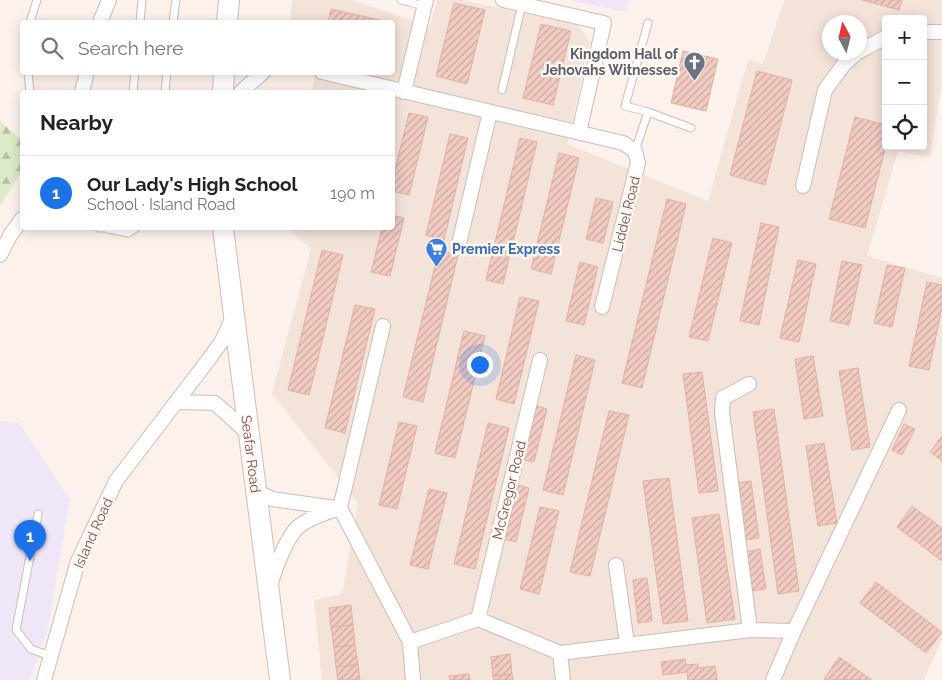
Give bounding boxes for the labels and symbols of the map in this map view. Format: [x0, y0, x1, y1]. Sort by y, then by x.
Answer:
north arrow [822, 15, 867, 60]
place label: Kingdom Hall of Jehovahs Witnesses [543, 46, 679, 78]
church icon: Kingdom Hall of Jehovahs Witnesses [682, 50, 706, 81]
street label: Liddel Road [609, 175, 643, 253]
supermarket icon: Premier Express [424, 237, 448, 268]
place label: Premier Express [452, 241, 560, 257]
your location [467, 352, 493, 378]
street label: Seafar Road [238, 414, 264, 494]
street label: McGregor Road [489, 439, 529, 541]
street label: Island Road [70, 495, 116, 571]
pin: 1 [14, 520, 46, 561]

